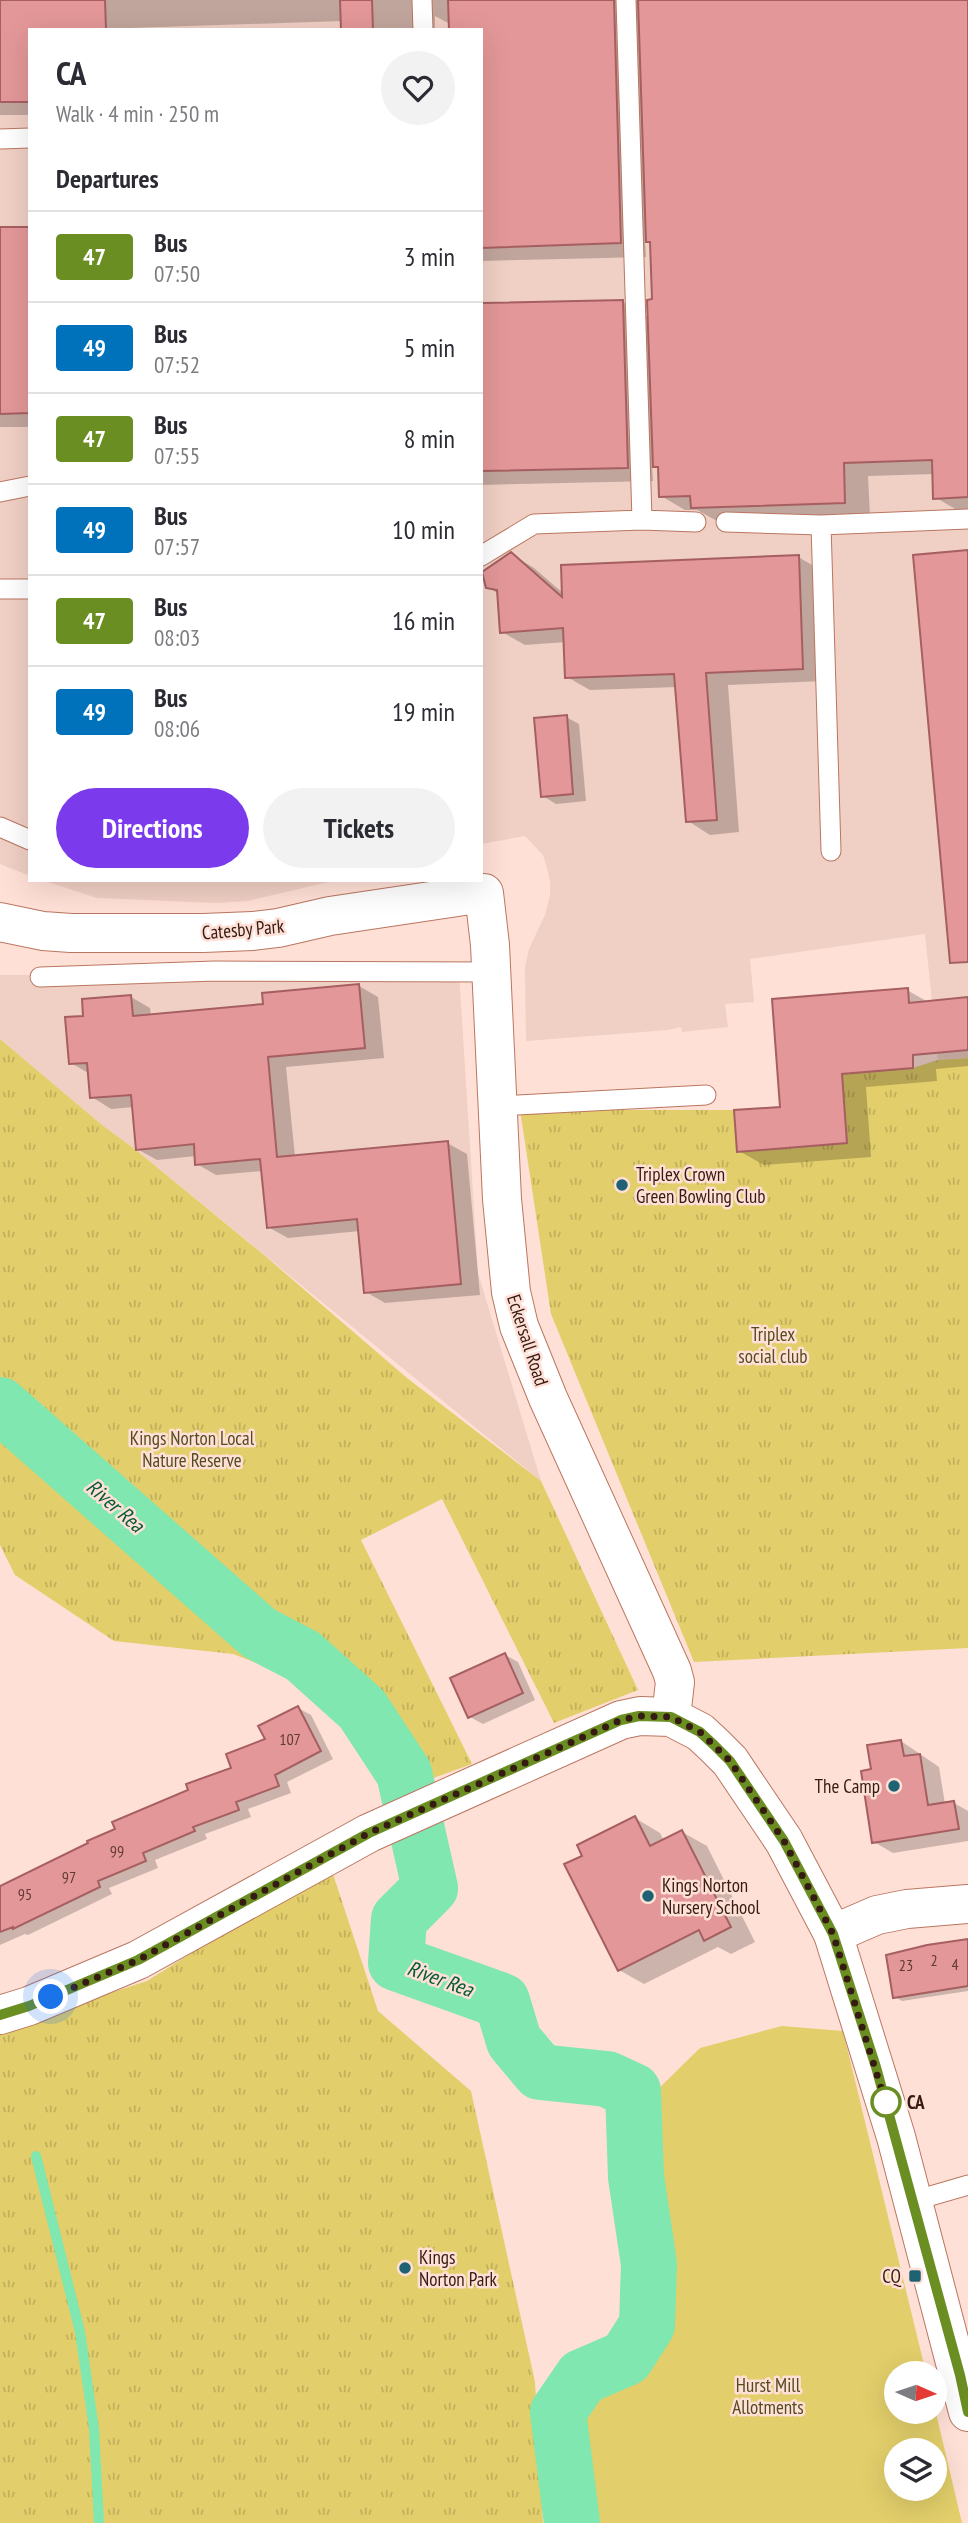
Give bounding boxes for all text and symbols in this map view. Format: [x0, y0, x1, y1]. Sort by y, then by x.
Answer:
text: CA [56, 51, 86, 94]
button: heart [381, 51, 455, 125]
text: Walk · 4 min · 250 m [56, 99, 219, 128]
text: Departures [56, 162, 159, 195]
text: Bus [154, 226, 187, 259]
text: 3 min [404, 240, 455, 273]
text: 47 [83, 241, 106, 272]
text: 07:50 [154, 259, 200, 288]
text: Bus [154, 317, 187, 350]
text: 5 min [404, 331, 455, 364]
text: 49 [83, 332, 106, 363]
text: 07:52 [154, 350, 200, 379]
text: Bus [154, 408, 187, 441]
text: 8 min [404, 422, 455, 455]
text: 47 [83, 423, 106, 454]
text: 07:55 [154, 441, 200, 470]
text: Bus [154, 499, 187, 532]
text: 10 min [392, 513, 455, 546]
text: 49 [83, 514, 106, 545]
text: 07:57 [154, 532, 200, 561]
text: Bus [154, 590, 187, 623]
text: 16 min [392, 604, 455, 637]
text: 47 [83, 605, 106, 636]
text: 08:03 [154, 623, 200, 652]
text: Bus [154, 681, 187, 714]
text: 19 min [392, 695, 455, 728]
text: 49 [83, 696, 106, 727]
text: 08:06 [154, 714, 200, 743]
button: Directions [56, 788, 249, 868]
button: Tickets [263, 788, 455, 868]
street label: Catesby Park [201, 913, 286, 945]
place label: Triplex Crown Green Bowling Club [636, 1162, 765, 1208]
marker: Triplex Crown Green Bowling Club [614, 1177, 630, 1193]
street label: Eckersall Road [502, 1291, 554, 1389]
park label: Triplex social club [738, 1322, 808, 1368]
park label: Kings Norton Local Nature Reserve [130, 1426, 255, 1472]
water label: River Rea [81, 1473, 151, 1539]
house number: 107 [279, 1729, 301, 1749]
place label: The Camp [815, 1774, 880, 1798]
marker: The Camp [886, 1778, 902, 1794]
house number: 99 [110, 1841, 124, 1861]
house number: 97 [62, 1867, 76, 1887]
place label: Kings Norton Nursery School [662, 1873, 760, 1919]
house number: 95 [18, 1884, 32, 1904]
marker: Kings Norton Nursery School [640, 1888, 656, 1904]
house number: 2 [930, 1950, 938, 1970]
water label: River Rea [404, 1954, 478, 2003]
house number: 4 [951, 1954, 959, 1974]
house number: 23 [899, 1955, 913, 1975]
your location [33, 1979, 68, 2014]
marker: CA [871, 2087, 901, 2117]
place label: CA [907, 2090, 925, 2114]
place label: Kings Norton Park [419, 2245, 498, 2291]
marker: Kings Norton Park [397, 2260, 413, 2276]
place label: CQ [882, 2264, 902, 2288]
marker: CQ [907, 2268, 923, 2284]
north arrow [884, 2361, 947, 2424]
map controls [884, 2361, 947, 2501]
park label: Hurst Mill Allotments [732, 2373, 804, 2419]
button: layers [884, 2438, 947, 2501]

